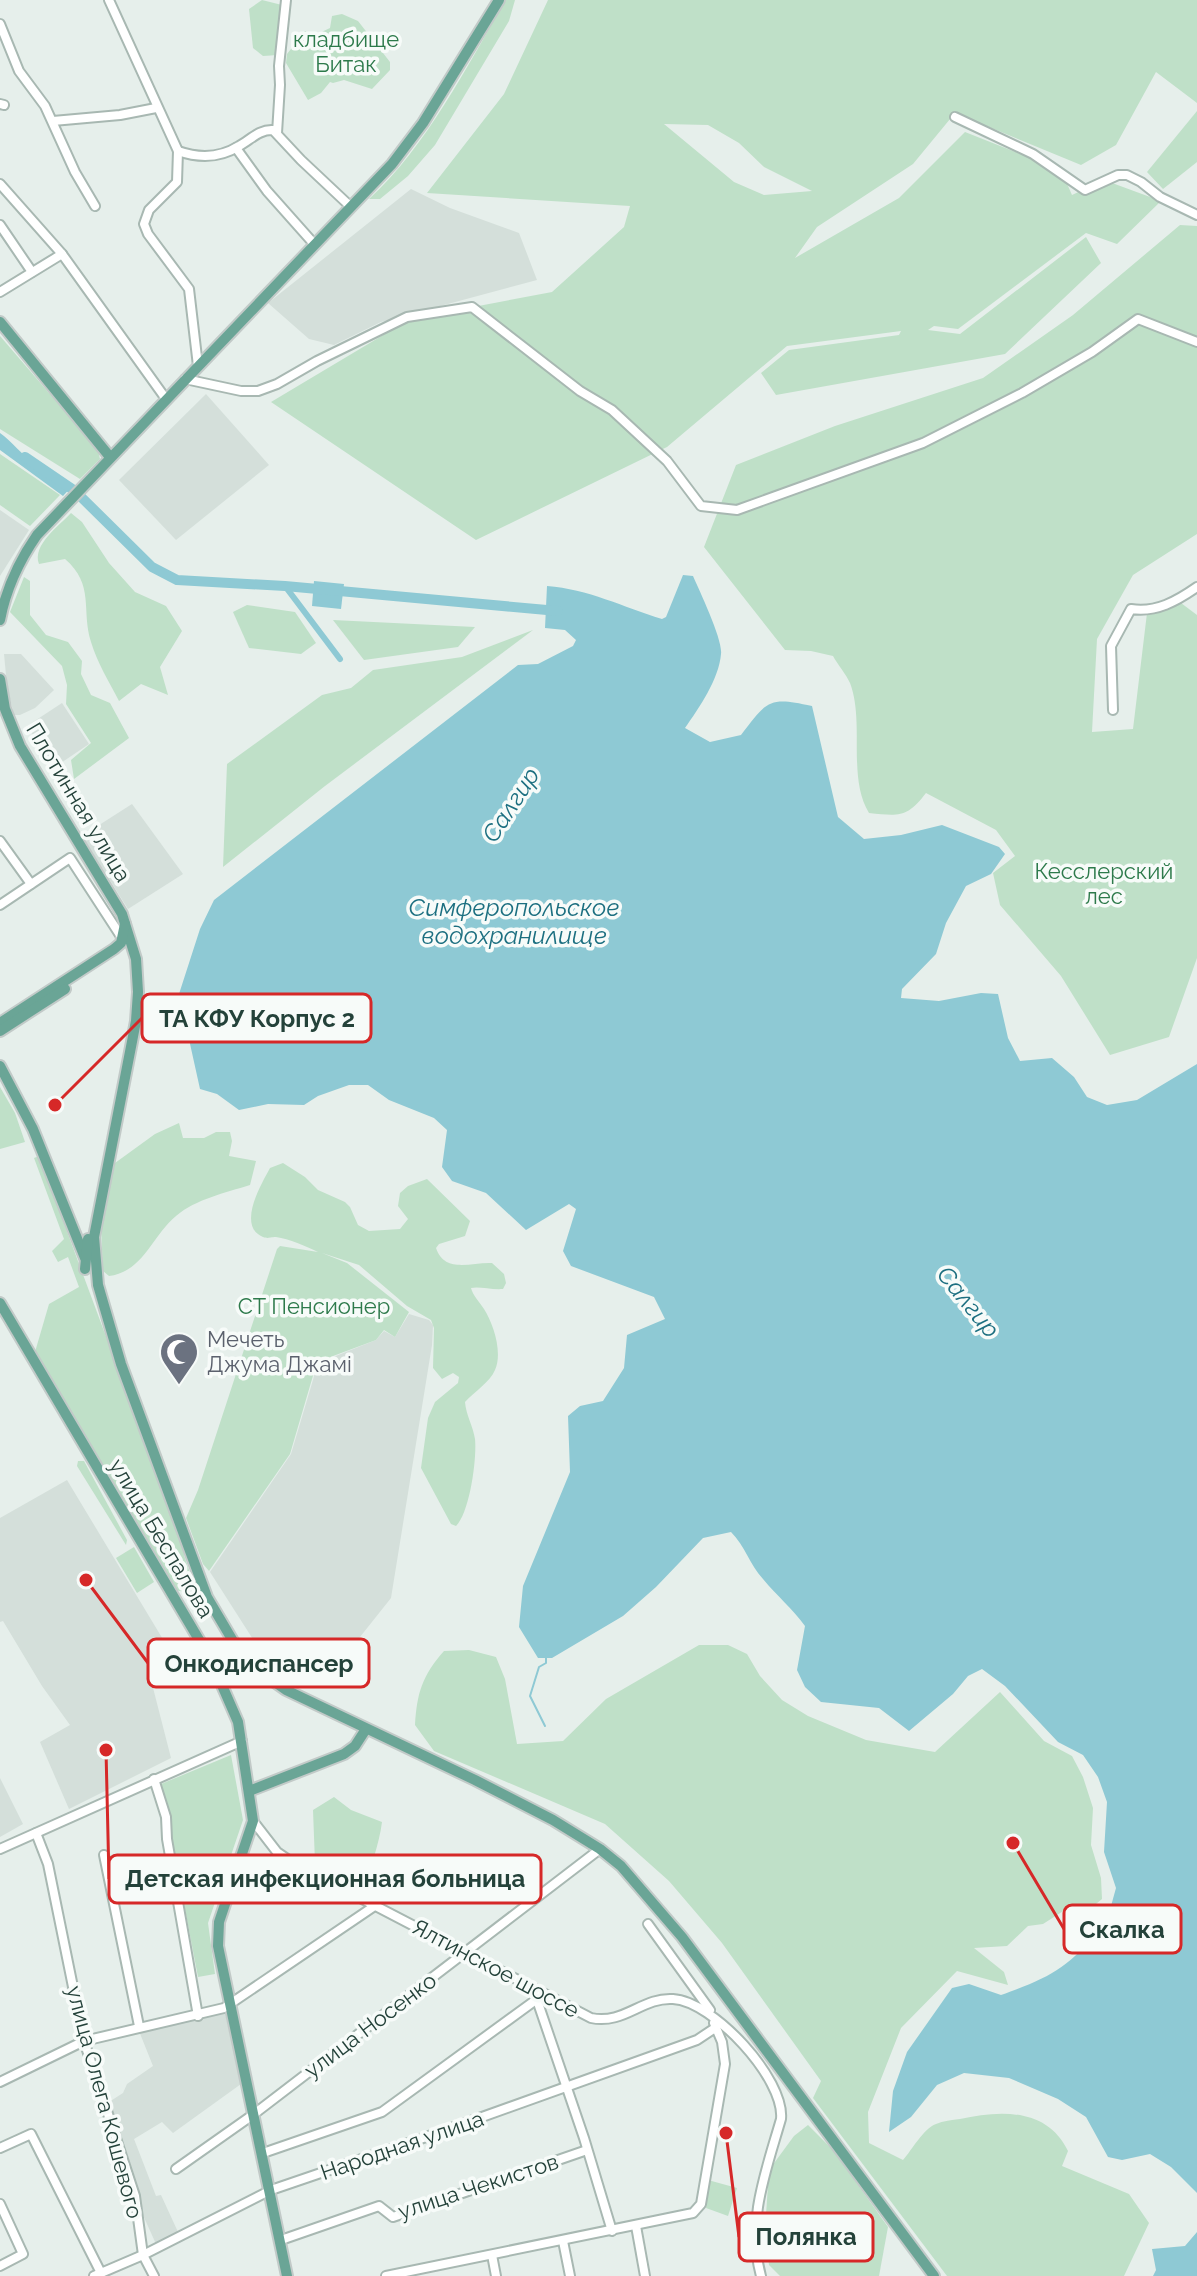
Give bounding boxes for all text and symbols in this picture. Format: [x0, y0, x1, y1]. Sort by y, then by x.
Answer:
park label: кладбище Битак [293, 26, 399, 77]
street label: Плотинная улица [21, 718, 137, 886]
water label: Салгир [476, 762, 546, 848]
park label: Кесслерский лес [1035, 858, 1173, 909]
water label: Симферопольское водохранилище [409, 893, 619, 950]
callout: ТА КФУ Корпус 2 [142, 994, 371, 1042]
text: ТА КФУ Корпус 2 [159, 1004, 355, 1033]
water label: Салгир [931, 1260, 1006, 1343]
park label: СТ Пенсионер [238, 1293, 390, 1319]
place label: Мечеть Джума Джамі [207, 1326, 352, 1377]
mosque icon: Мечеть Джума Джамі [158, 1331, 200, 1386]
street label: улица Беспалова [104, 1454, 220, 1622]
callout: Онкодиспансер [148, 1639, 369, 1687]
text: Онкодиспансер [165, 1649, 353, 1678]
callout: Детская инфекционная больница [109, 1855, 541, 1903]
text: Детская инфекционная больница [125, 1864, 525, 1893]
callout: Скалка [1064, 1905, 1181, 1953]
street label: Ялтинское шоссе [408, 1913, 584, 2023]
text: Скалка [1079, 1915, 1165, 1944]
street label: улица Носенко [299, 1967, 441, 2083]
street label: улица Олега Кошевого [61, 1983, 149, 2221]
street label: Народная улица [317, 2105, 487, 2185]
street label: улица Чекистов [395, 2148, 561, 2224]
callout: Полянка [739, 2213, 873, 2261]
text: Полянка [755, 2222, 857, 2251]

